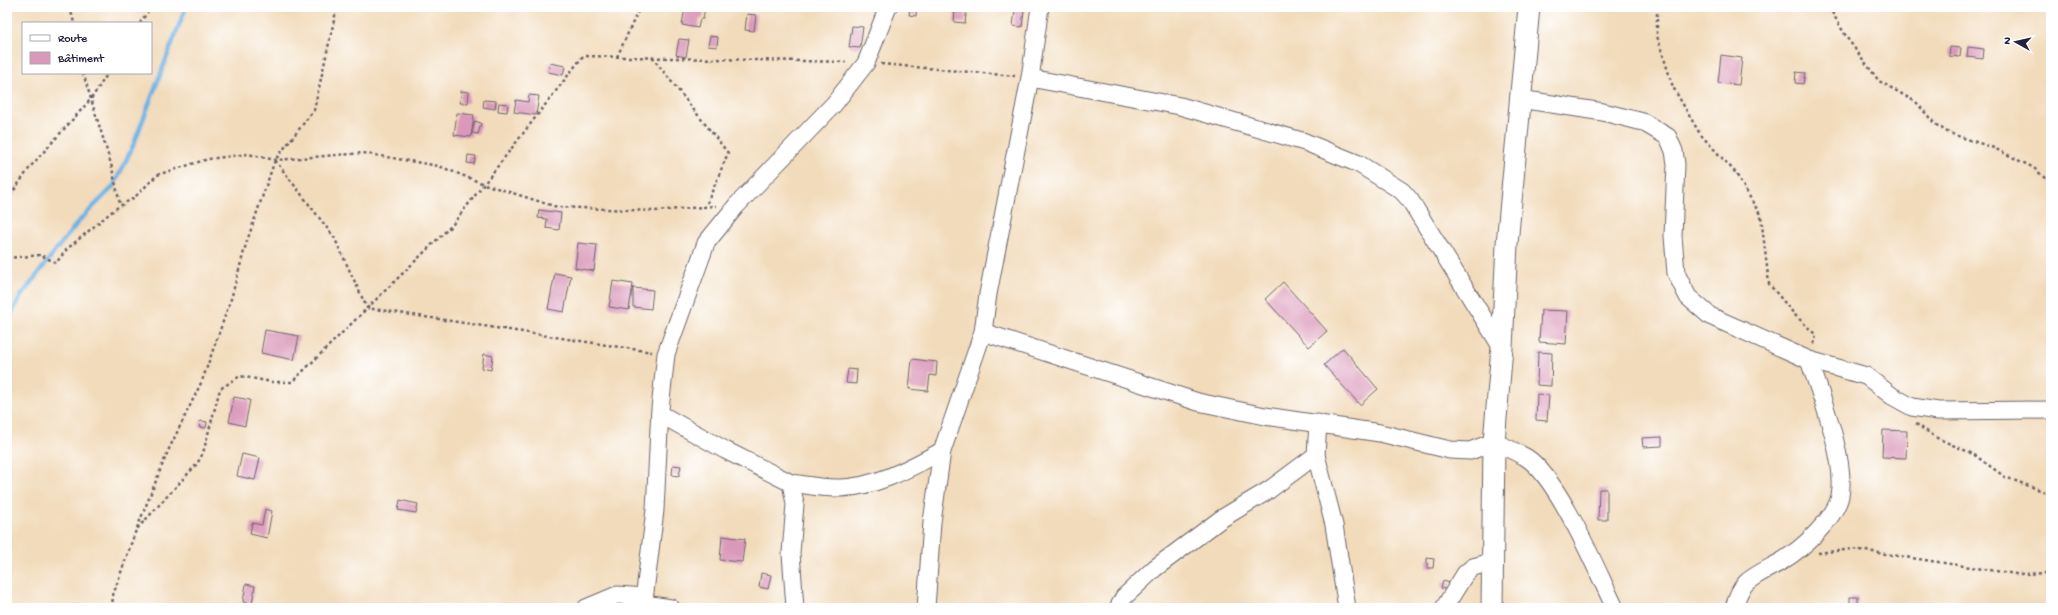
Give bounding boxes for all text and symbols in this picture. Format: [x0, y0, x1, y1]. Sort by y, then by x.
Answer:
legend [22, 22, 152, 74]
north arrow [1996, 22, 2036, 62]
text: Route [58, 33, 88, 47]
text: N [2002, 36, 2015, 45]
text: Bâtiment [57, 53, 105, 67]

